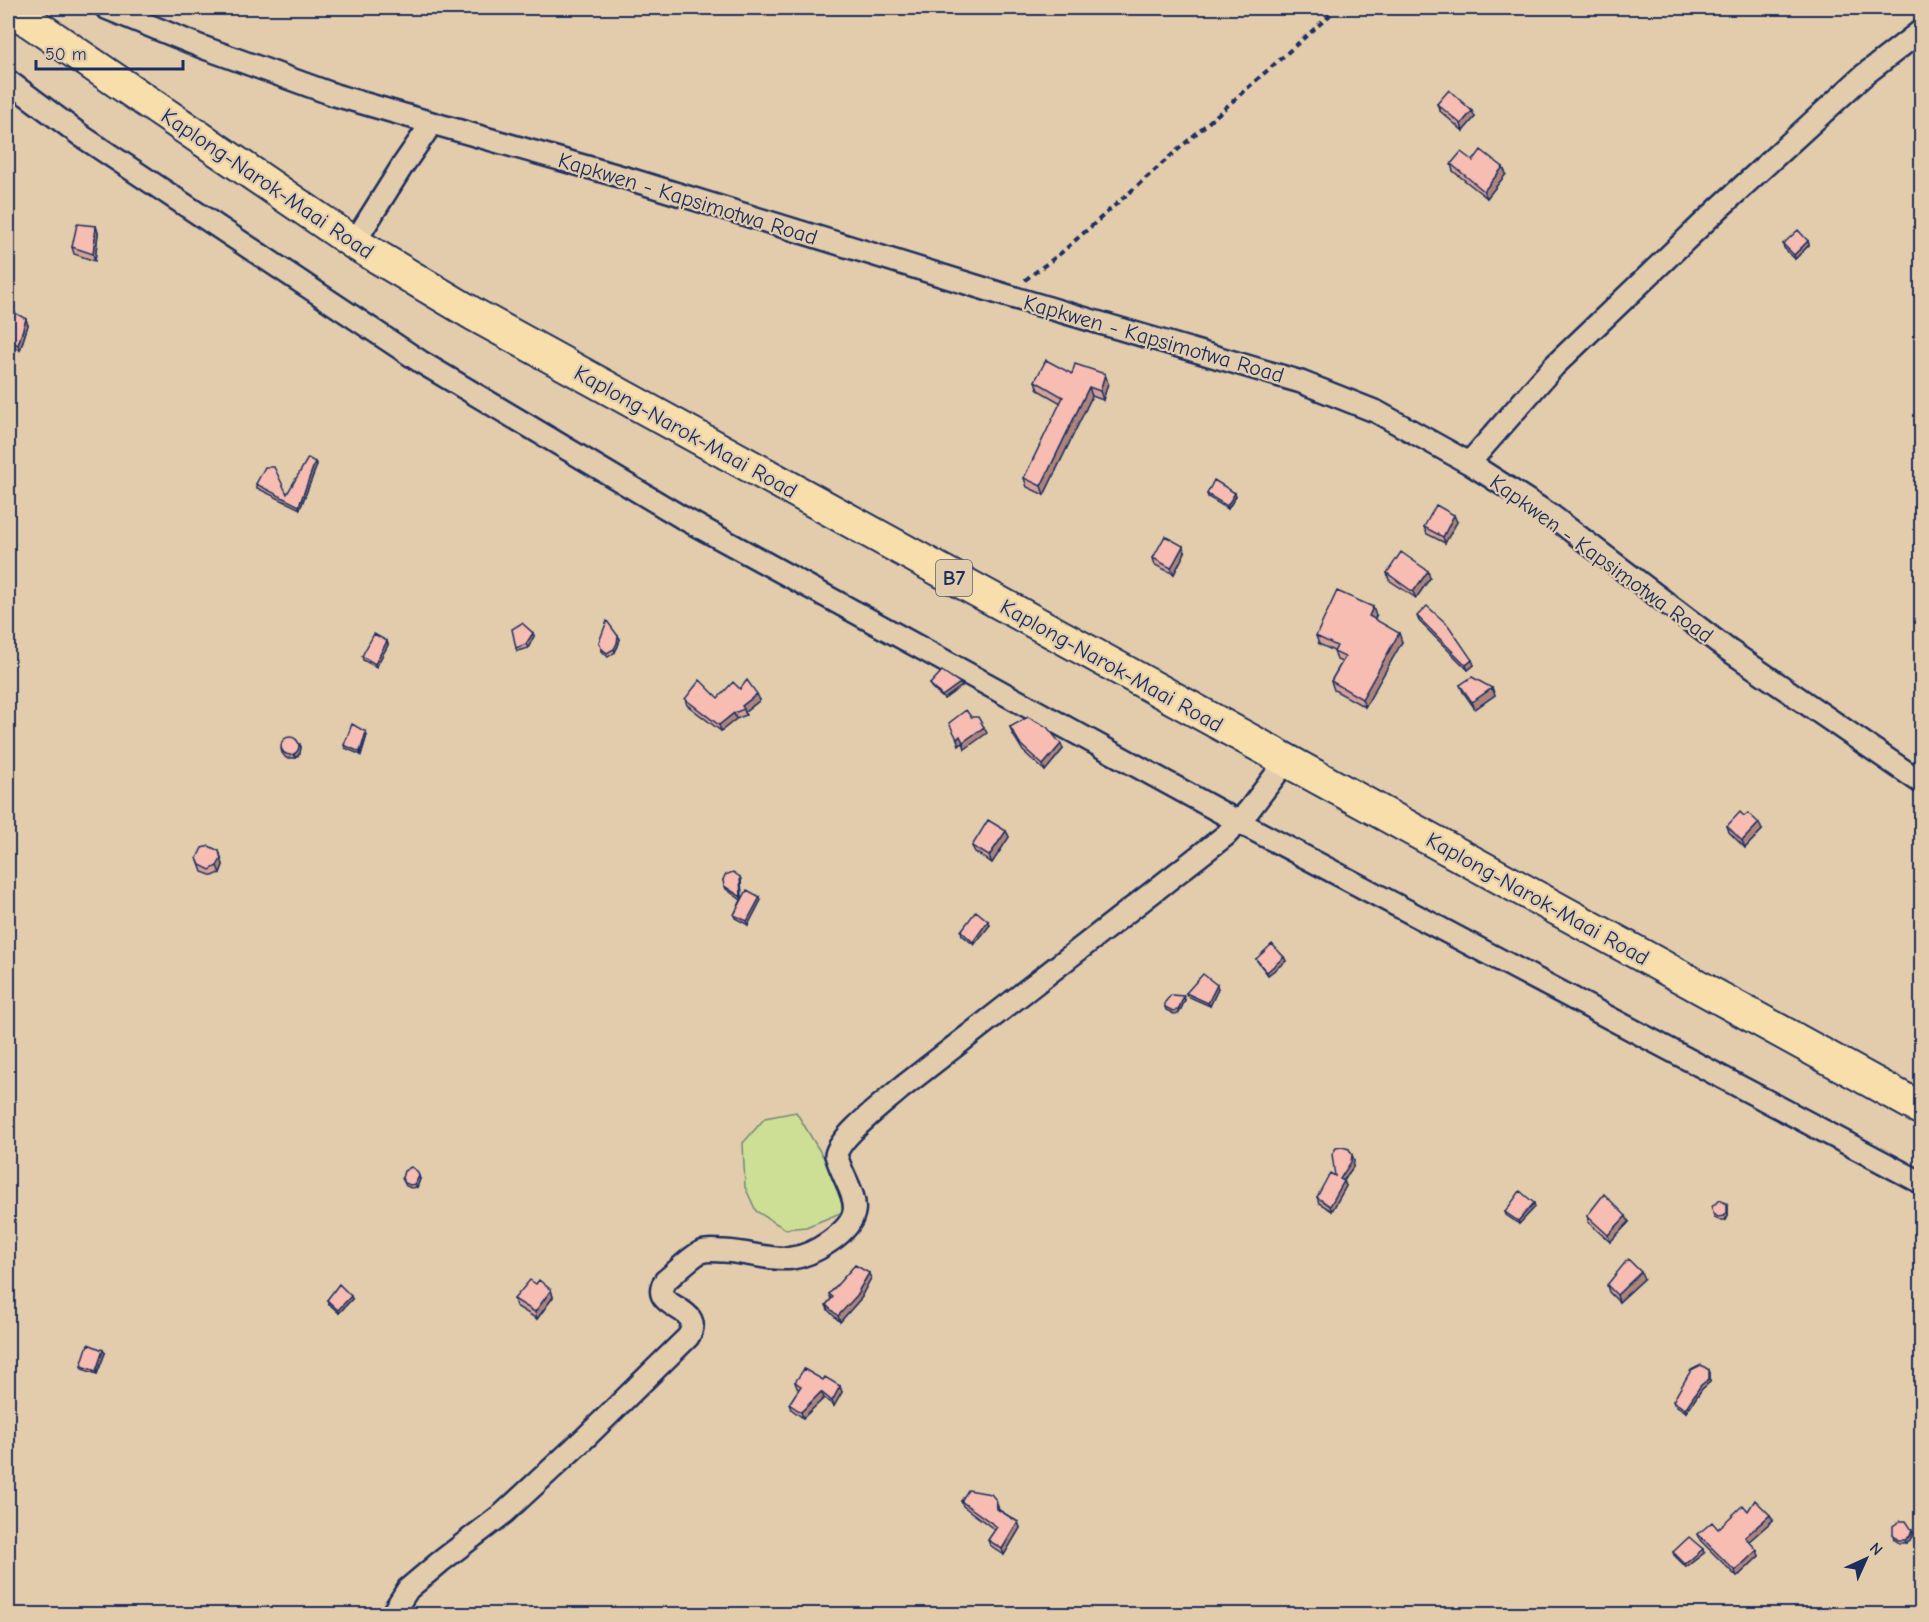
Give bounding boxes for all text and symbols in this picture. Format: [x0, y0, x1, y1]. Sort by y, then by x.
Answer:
scale bar [36, 33, 183, 71]
text: 50 m [45, 44, 87, 65]
street label: Kaplong-Narok-Maai Road [156, 103, 379, 265]
street label: Kapkwen - Kapsimotwa Road [555, 147, 820, 251]
street label: Kapkwen - Kapsimotwa Road [1020, 289, 1287, 389]
street label: Kaplong-Narok-Maai Road [570, 360, 801, 504]
street label: Kapkwen - Kapsimotwa Road [1485, 469, 1718, 649]
road number: B7 [936, 560, 972, 596]
street label: Kaplong-Narok-Maai Road [996, 594, 1227, 738]
street label: Kaplong-Narok-Maai Road [1422, 827, 1653, 971]
north arrow [1836, 1529, 1896, 1589]
text: N [1866, 1539, 1886, 1559]

